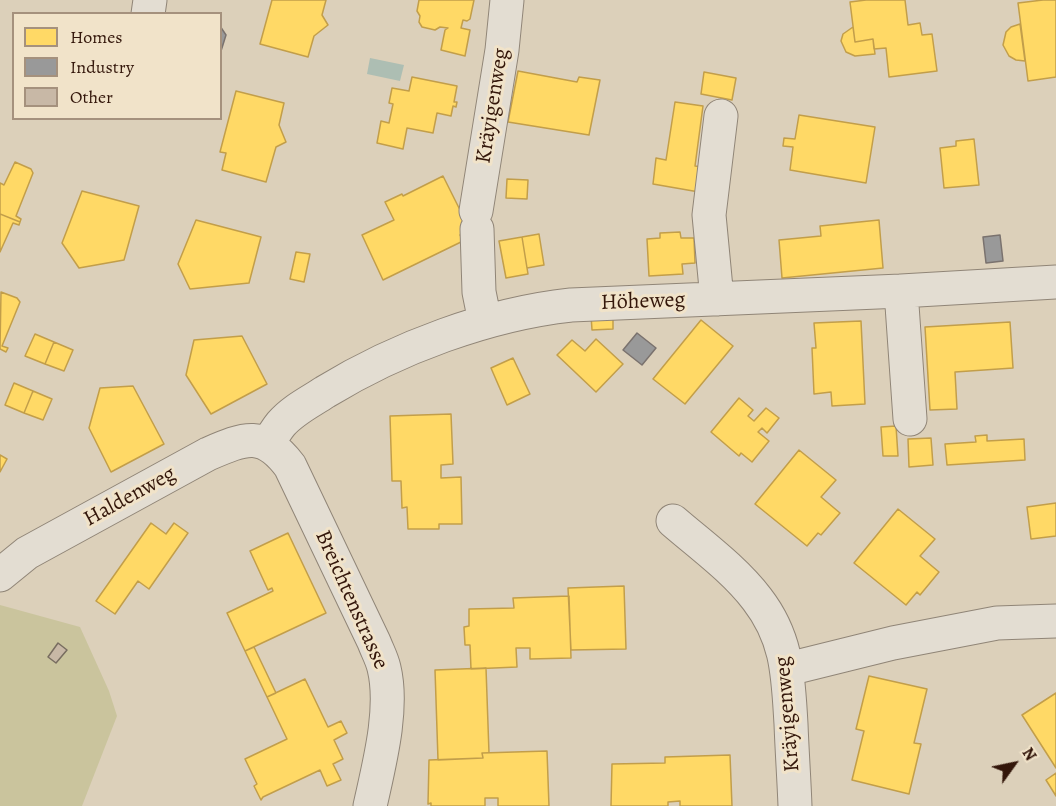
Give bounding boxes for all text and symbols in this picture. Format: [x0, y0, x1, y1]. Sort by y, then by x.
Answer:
legend [12, 12, 222, 120]
text: Homes [70, 25, 122, 49]
street label: Kräyigenweg [471, 47, 515, 165]
text: Industry [70, 55, 134, 79]
text: Other [70, 85, 113, 109]
street label: Höheweg [600, 287, 686, 317]
street label: Haldenweg [79, 461, 181, 533]
street label: Breichtenstrasse [309, 526, 393, 674]
street label: Kräyigenweg [770, 655, 806, 773]
north arrow [984, 734, 1044, 794]
text: N [1017, 743, 1041, 765]

